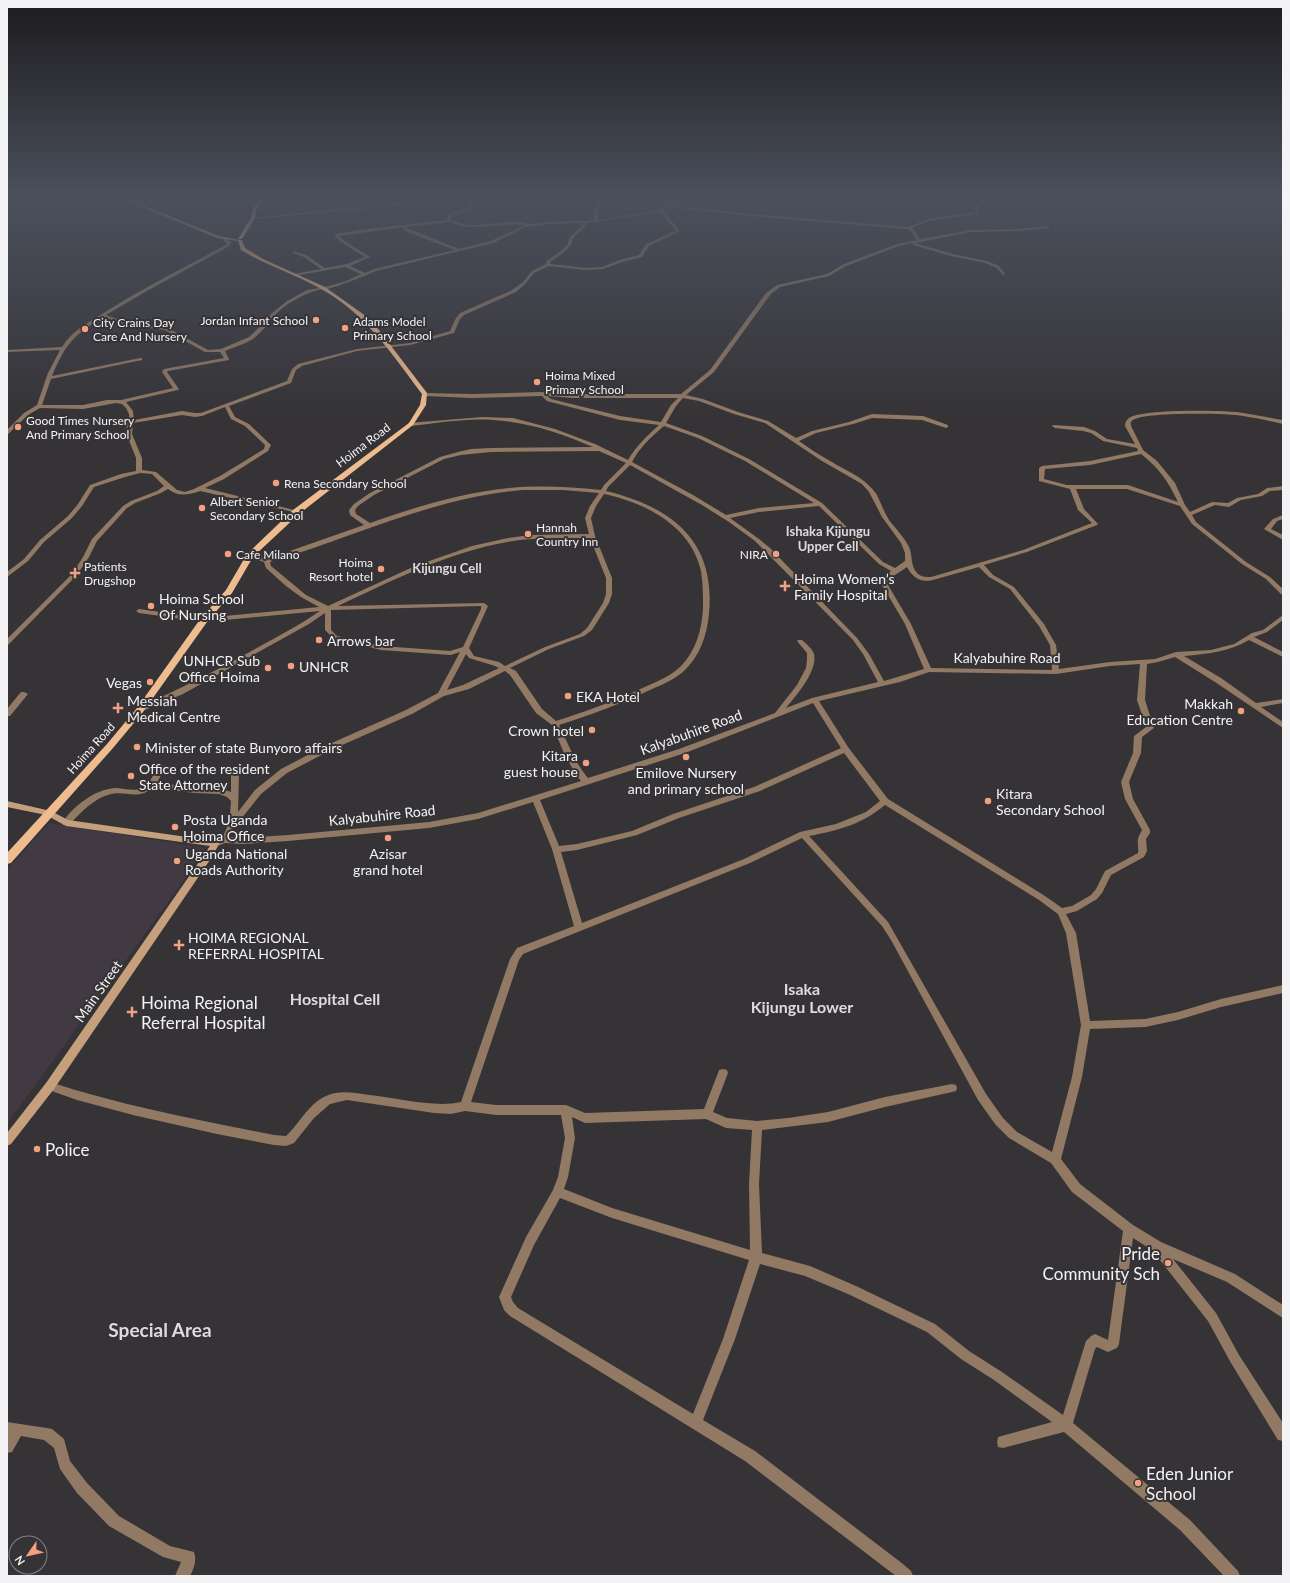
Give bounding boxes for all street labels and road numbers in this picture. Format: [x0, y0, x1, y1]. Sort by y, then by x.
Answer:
street label: Hoima Road [333, 420, 393, 470]
street label: Kalyabuhire Road [953, 649, 1061, 666]
street label: Kalyabuhire Road [638, 706, 744, 758]
street label: Hoima Road [64, 719, 118, 777]
street label: Kalyabuhire Road [328, 801, 436, 829]
street label: Main Street [71, 957, 125, 1025]

